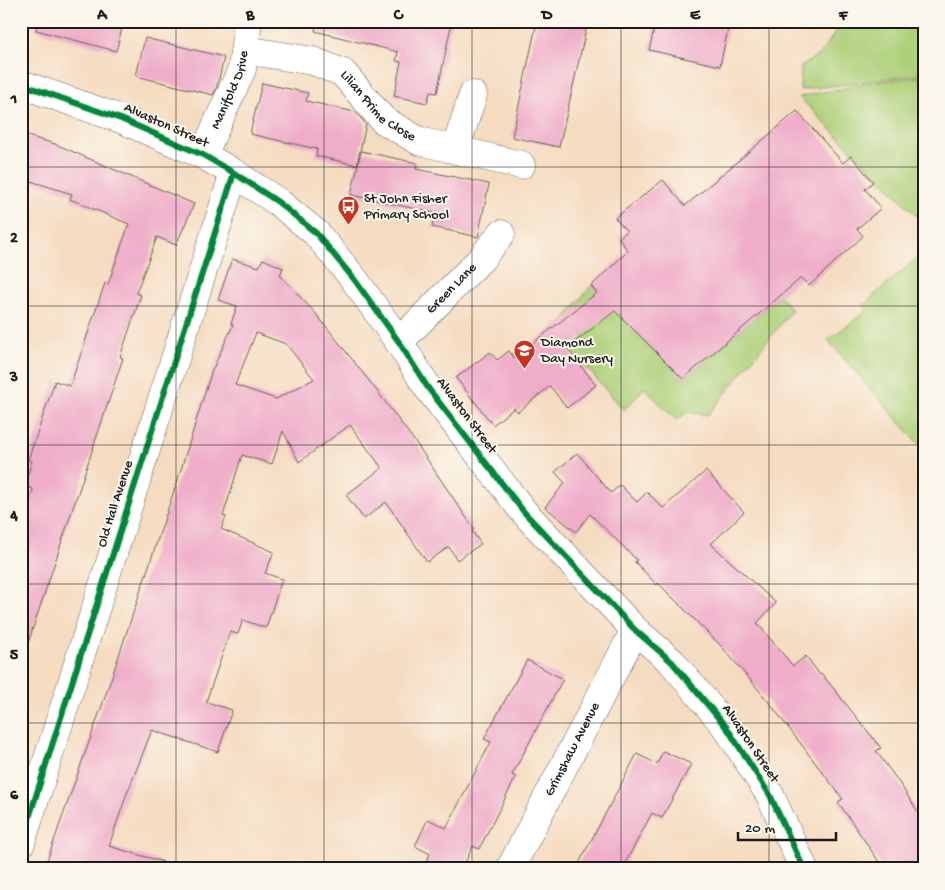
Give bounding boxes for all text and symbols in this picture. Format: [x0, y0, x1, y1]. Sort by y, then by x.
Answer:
text: A [96, 7, 108, 26]
text: B [245, 7, 255, 26]
text: C [393, 7, 404, 26]
text: D [540, 7, 553, 26]
text: E [690, 7, 701, 26]
text: F [838, 7, 849, 26]
street label: Manifold Drive [207, 49, 253, 132]
street label: Lilian Prime Close [336, 67, 419, 146]
text: 1 [10, 91, 17, 110]
street label: Alvaston Street [121, 100, 212, 153]
place label: St John Fisher Primary School [363, 191, 449, 224]
bus stop icon: St John Fisher Primary School [336, 195, 360, 226]
text: 2 [10, 230, 18, 249]
street label: Green Lane [423, 259, 481, 318]
place label: Diamond Day Nursery [540, 335, 613, 368]
school or university icon: Diamond Day Nursery [513, 339, 537, 370]
text: 3 [9, 369, 18, 388]
street label: Alvaston Street [432, 375, 501, 458]
street label: Old Hall Avenue [94, 458, 138, 550]
text: 4 [9, 508, 18, 527]
text: 5 [10, 647, 19, 666]
street label: Grimshaw Avenue [541, 699, 604, 799]
street label: Alvaston Street [718, 702, 783, 787]
text: 6 [10, 787, 19, 806]
scale bar [738, 810, 835, 842]
text: 20 m [745, 820, 775, 838]

